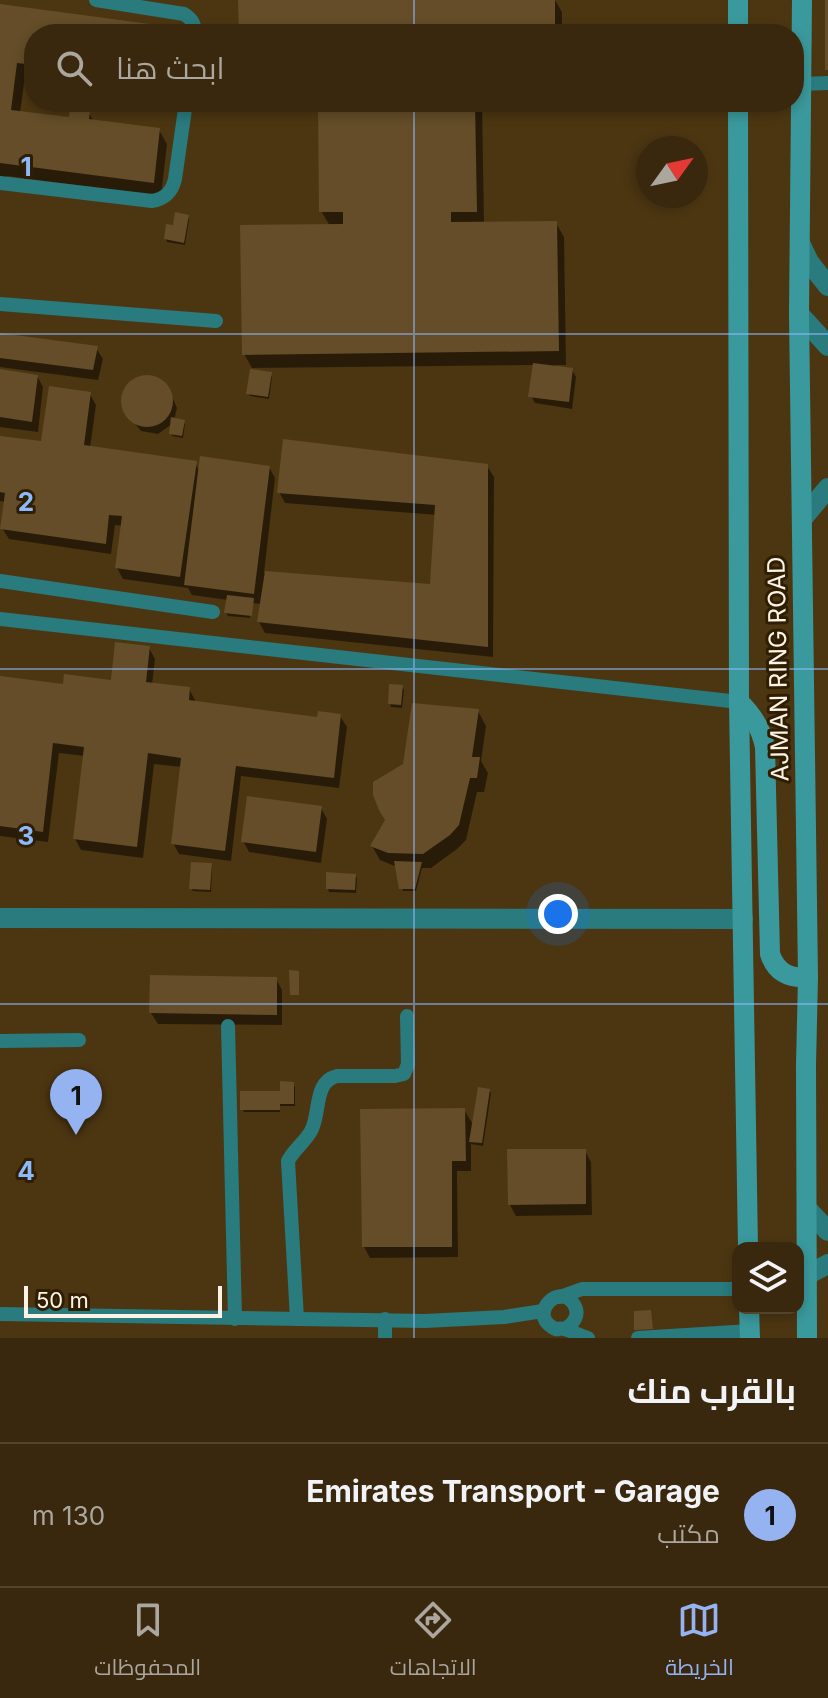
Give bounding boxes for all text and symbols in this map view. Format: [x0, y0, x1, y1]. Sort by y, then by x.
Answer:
search box [24, 24, 804, 112]
icon: search [52, 46, 96, 90]
text: ابحث هنا [116, 50, 225, 86]
north arrow [636, 136, 708, 208]
text: 1 [20, 151, 32, 182]
text: 2 [18, 486, 34, 517]
street label: AJMAN RING ROAD [762, 556, 794, 782]
text: 3 [18, 820, 34, 851]
your location [538, 894, 578, 934]
pin: 1 [50, 1069, 102, 1135]
text: 4 [17, 1155, 35, 1186]
map controls [732, 1242, 804, 1314]
button: layers [732, 1242, 804, 1314]
scale bar [24, 1282, 222, 1318]
text: 50 m [36, 1287, 89, 1313]
text: بالقرب منك [628, 1370, 796, 1411]
text: Emirates Transport - Garage [306, 1473, 720, 1509]
text: 130 m [32, 1500, 105, 1531]
text: 1 [764, 1500, 776, 1531]
text: مكتب [657, 1518, 720, 1549]
tab: المحفوظات [94, 1598, 201, 1688]
tab: الاتجاهات [390, 1598, 477, 1688]
tab: الخريطة [665, 1598, 734, 1688]

